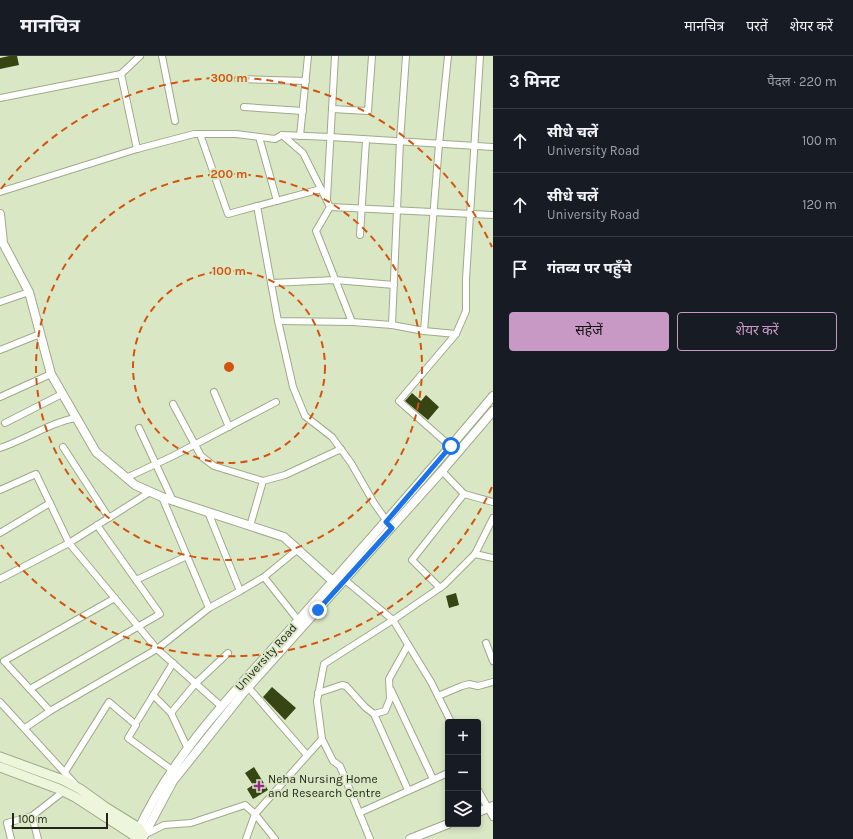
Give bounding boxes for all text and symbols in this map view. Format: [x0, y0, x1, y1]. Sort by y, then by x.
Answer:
text: मानचित्र [20, 15, 80, 37]
text: मानचित्र [684, 18, 724, 35]
text: परतें [746, 18, 768, 35]
text: शेयर करें [790, 18, 833, 35]
text: 300 m [210, 71, 248, 85]
text: 3 मिनट [509, 71, 560, 91]
text: पैदल · 220 m [767, 74, 837, 89]
text: सीधे चलें [547, 123, 598, 141]
icon: ahead [509, 130, 531, 152]
text: 100 m [802, 133, 837, 148]
text: University Road [547, 143, 640, 158]
text: 200 m [211, 167, 247, 181]
text: सीधे चलें [547, 187, 598, 205]
icon: ahead [509, 194, 531, 216]
text: 120 m [802, 197, 837, 212]
text: University Road [547, 207, 640, 222]
icon: arrive [509, 258, 531, 280]
text: गंतव्य पर पहुँचे [547, 259, 632, 277]
text: 100 m [212, 264, 246, 278]
button: सहेजें [509, 312, 669, 351]
button: शेयर करें [677, 312, 837, 351]
centre of rings [222, 360, 236, 374]
route start [442, 437, 460, 455]
route end [309, 601, 327, 619]
street label: University Road [232, 620, 300, 694]
map controls [445, 719, 481, 827]
button: + [445, 719, 481, 755]
button: − [445, 755, 481, 791]
place label: Neha Nursing Home and Research Centre [268, 772, 381, 800]
marker: Neha Nursing Home and Research Centre [253, 780, 265, 792]
button: layers [445, 791, 481, 827]
scale bar [12, 811, 108, 830]
text: 100 m [18, 813, 48, 826]

